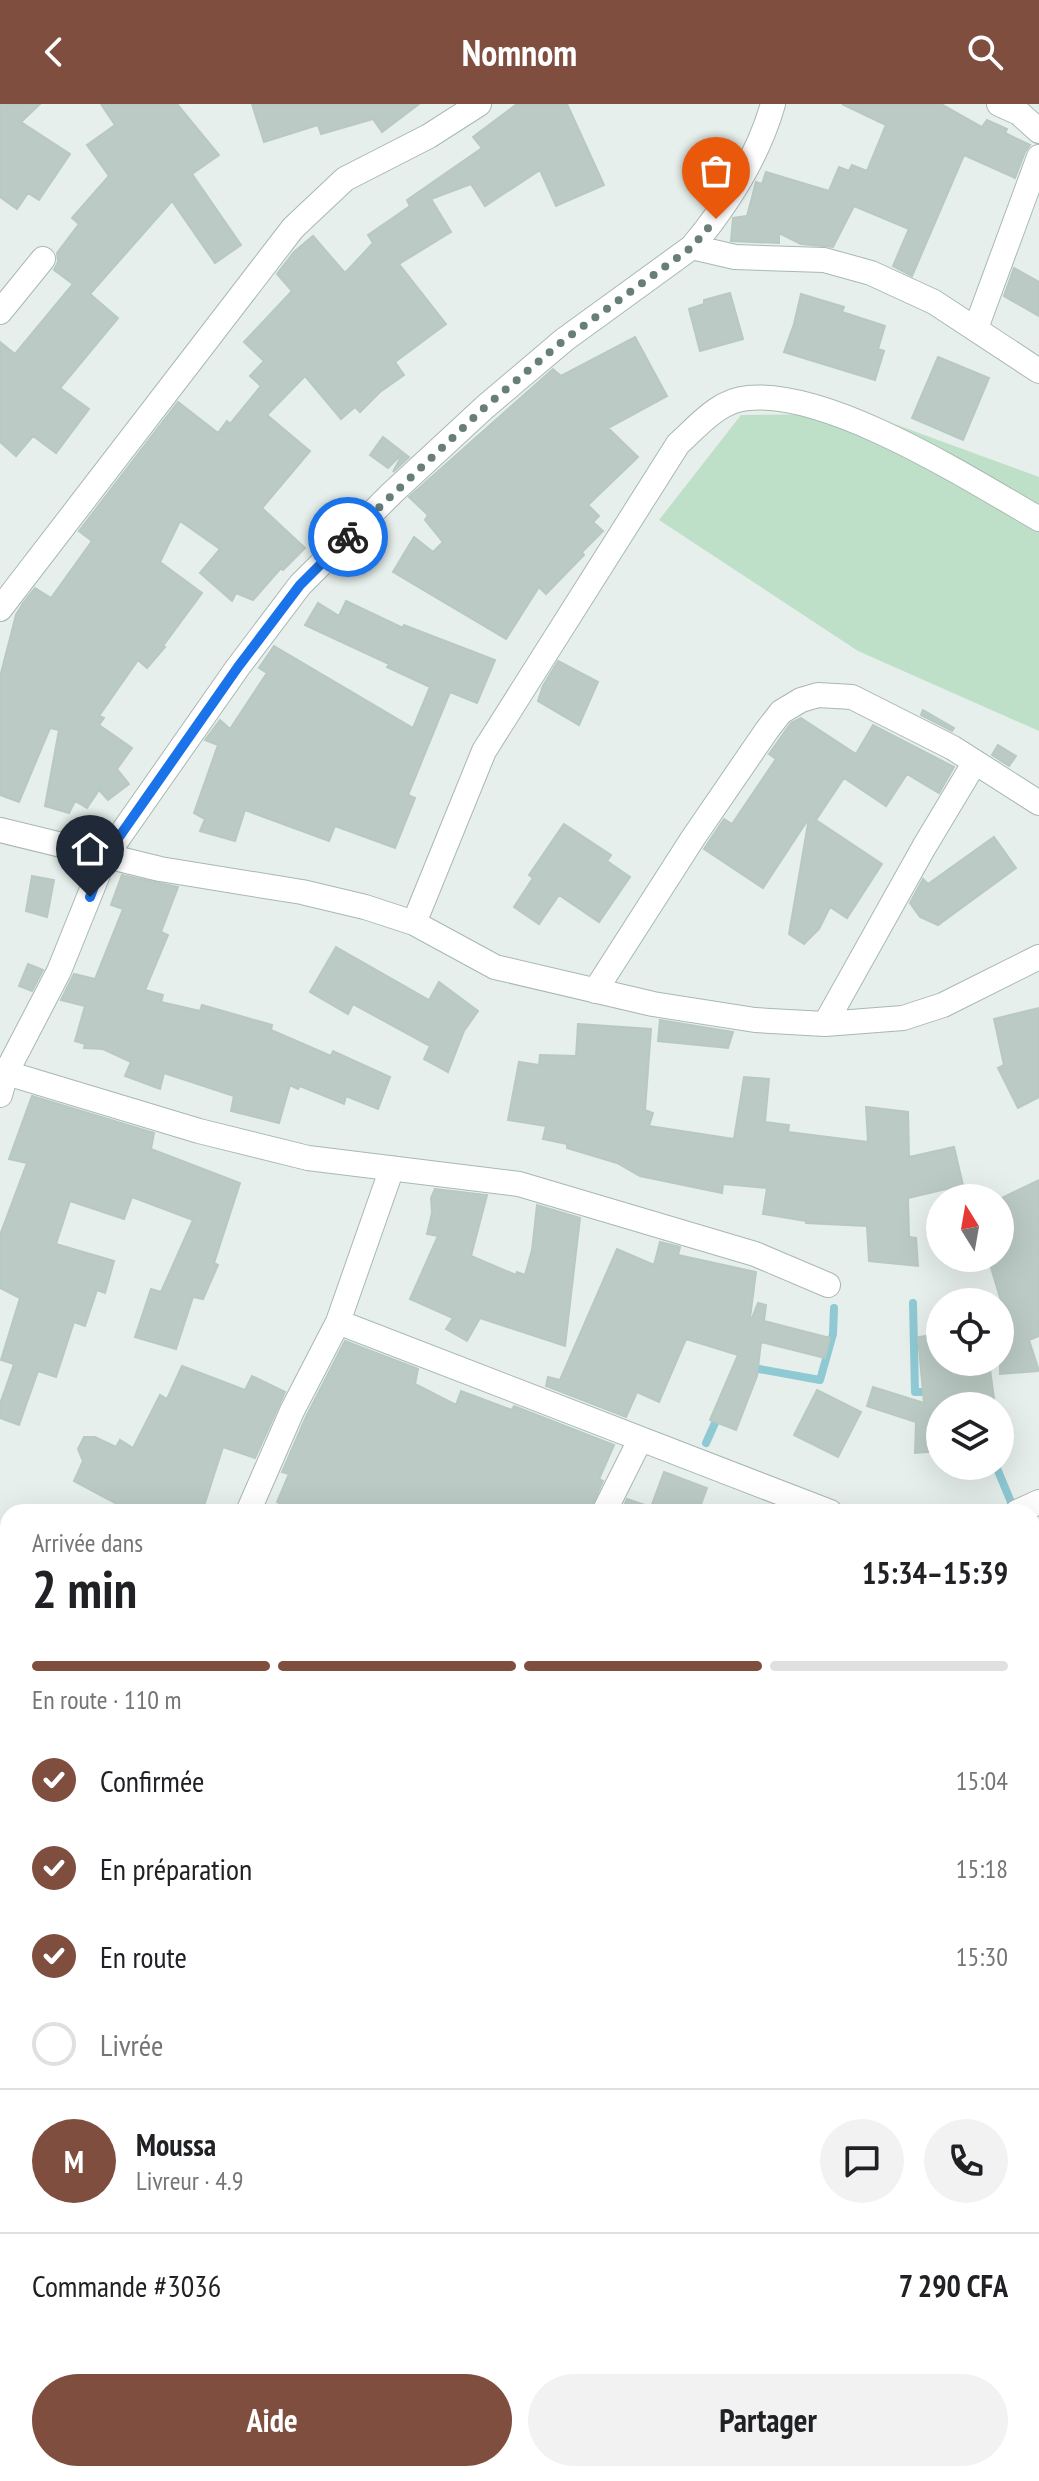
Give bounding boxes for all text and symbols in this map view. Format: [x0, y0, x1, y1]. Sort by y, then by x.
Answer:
text: Nomnom [462, 29, 577, 76]
icon: back [32, 30, 76, 74]
icon: search [963, 30, 1007, 74]
pin [682, 137, 750, 219]
icon: bag [694, 149, 738, 193]
courier [308, 497, 388, 577]
icon: bike [326, 515, 370, 559]
pin [56, 815, 124, 897]
icon: home [68, 827, 112, 871]
north arrow [926, 1184, 1014, 1272]
map controls [926, 1184, 1014, 1480]
button: locate [926, 1288, 1014, 1376]
button: layers [926, 1392, 1014, 1480]
text: Arrivée dans [32, 1526, 143, 1559]
text: 15:34–15:39 [862, 1553, 1008, 1592]
text: 2 min [32, 1555, 137, 1622]
text: En route · 110 m [32, 1683, 182, 1716]
icon: check [32, 1758, 76, 1802]
text: Confirmée [100, 1761, 204, 1800]
text: 15:04 [956, 1764, 1008, 1797]
icon: check [32, 1846, 76, 1890]
text: En préparation [100, 1849, 252, 1888]
text: 15:18 [956, 1852, 1008, 1885]
icon: check [32, 1934, 76, 1978]
text: En route [100, 1937, 187, 1976]
text: 15:30 [956, 1940, 1008, 1973]
text: Livrée [100, 2025, 163, 2064]
button: chat [820, 2119, 904, 2203]
button: phone [924, 2119, 1008, 2203]
text: Moussa [136, 2125, 216, 2164]
text: M [64, 2142, 84, 2181]
text: Livreur · 4.9 [136, 2164, 243, 2197]
text: Commande #3036 [32, 2266, 221, 2305]
text: 7 290 CFA [899, 2266, 1008, 2305]
button: Aide [32, 2374, 512, 2466]
button: Partager [528, 2374, 1008, 2466]

